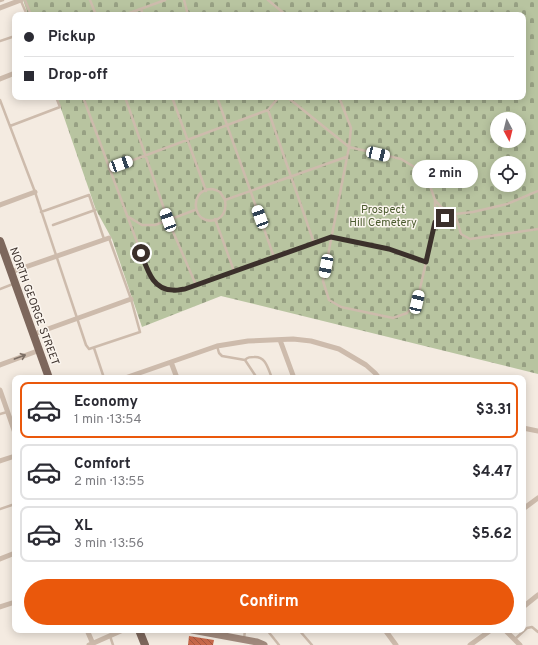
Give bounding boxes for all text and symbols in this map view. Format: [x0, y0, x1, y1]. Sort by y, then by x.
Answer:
text: Pickup [48, 28, 96, 47]
text: Drop-off [48, 66, 108, 85]
north arrow [490, 112, 526, 148]
map controls [490, 112, 526, 192]
car [365, 145, 391, 163]
car [108, 154, 134, 174]
button: locate [490, 156, 526, 192]
callout: 2 min [412, 160, 478, 188]
text: 2 min [428, 166, 462, 182]
park label: Prospect Hill Cemetery [349, 203, 417, 230]
car [250, 204, 270, 230]
car [158, 207, 178, 233]
route end [436, 209, 454, 227]
route start [132, 244, 150, 262]
street label: NORTH GEORGE STREET [6, 245, 62, 367]
car [318, 253, 334, 279]
car [408, 289, 426, 315]
one-way arrow [13, 353, 25, 361]
icon: car [26, 392, 62, 428]
text: Economy [74, 393, 138, 412]
text: $3.31 [476, 401, 512, 420]
text: 1 min · 13:54 [74, 412, 142, 428]
icon: car [26, 454, 62, 490]
text: Comfort [74, 455, 131, 474]
text: $4.47 [472, 463, 512, 482]
text: 2 min · 13:55 [74, 474, 145, 490]
icon: car [26, 516, 62, 552]
text: XL [74, 517, 92, 536]
text: $5.62 [472, 525, 512, 544]
text: 3 min · 13:56 [74, 536, 144, 552]
button: Confirm [24, 579, 514, 625]

